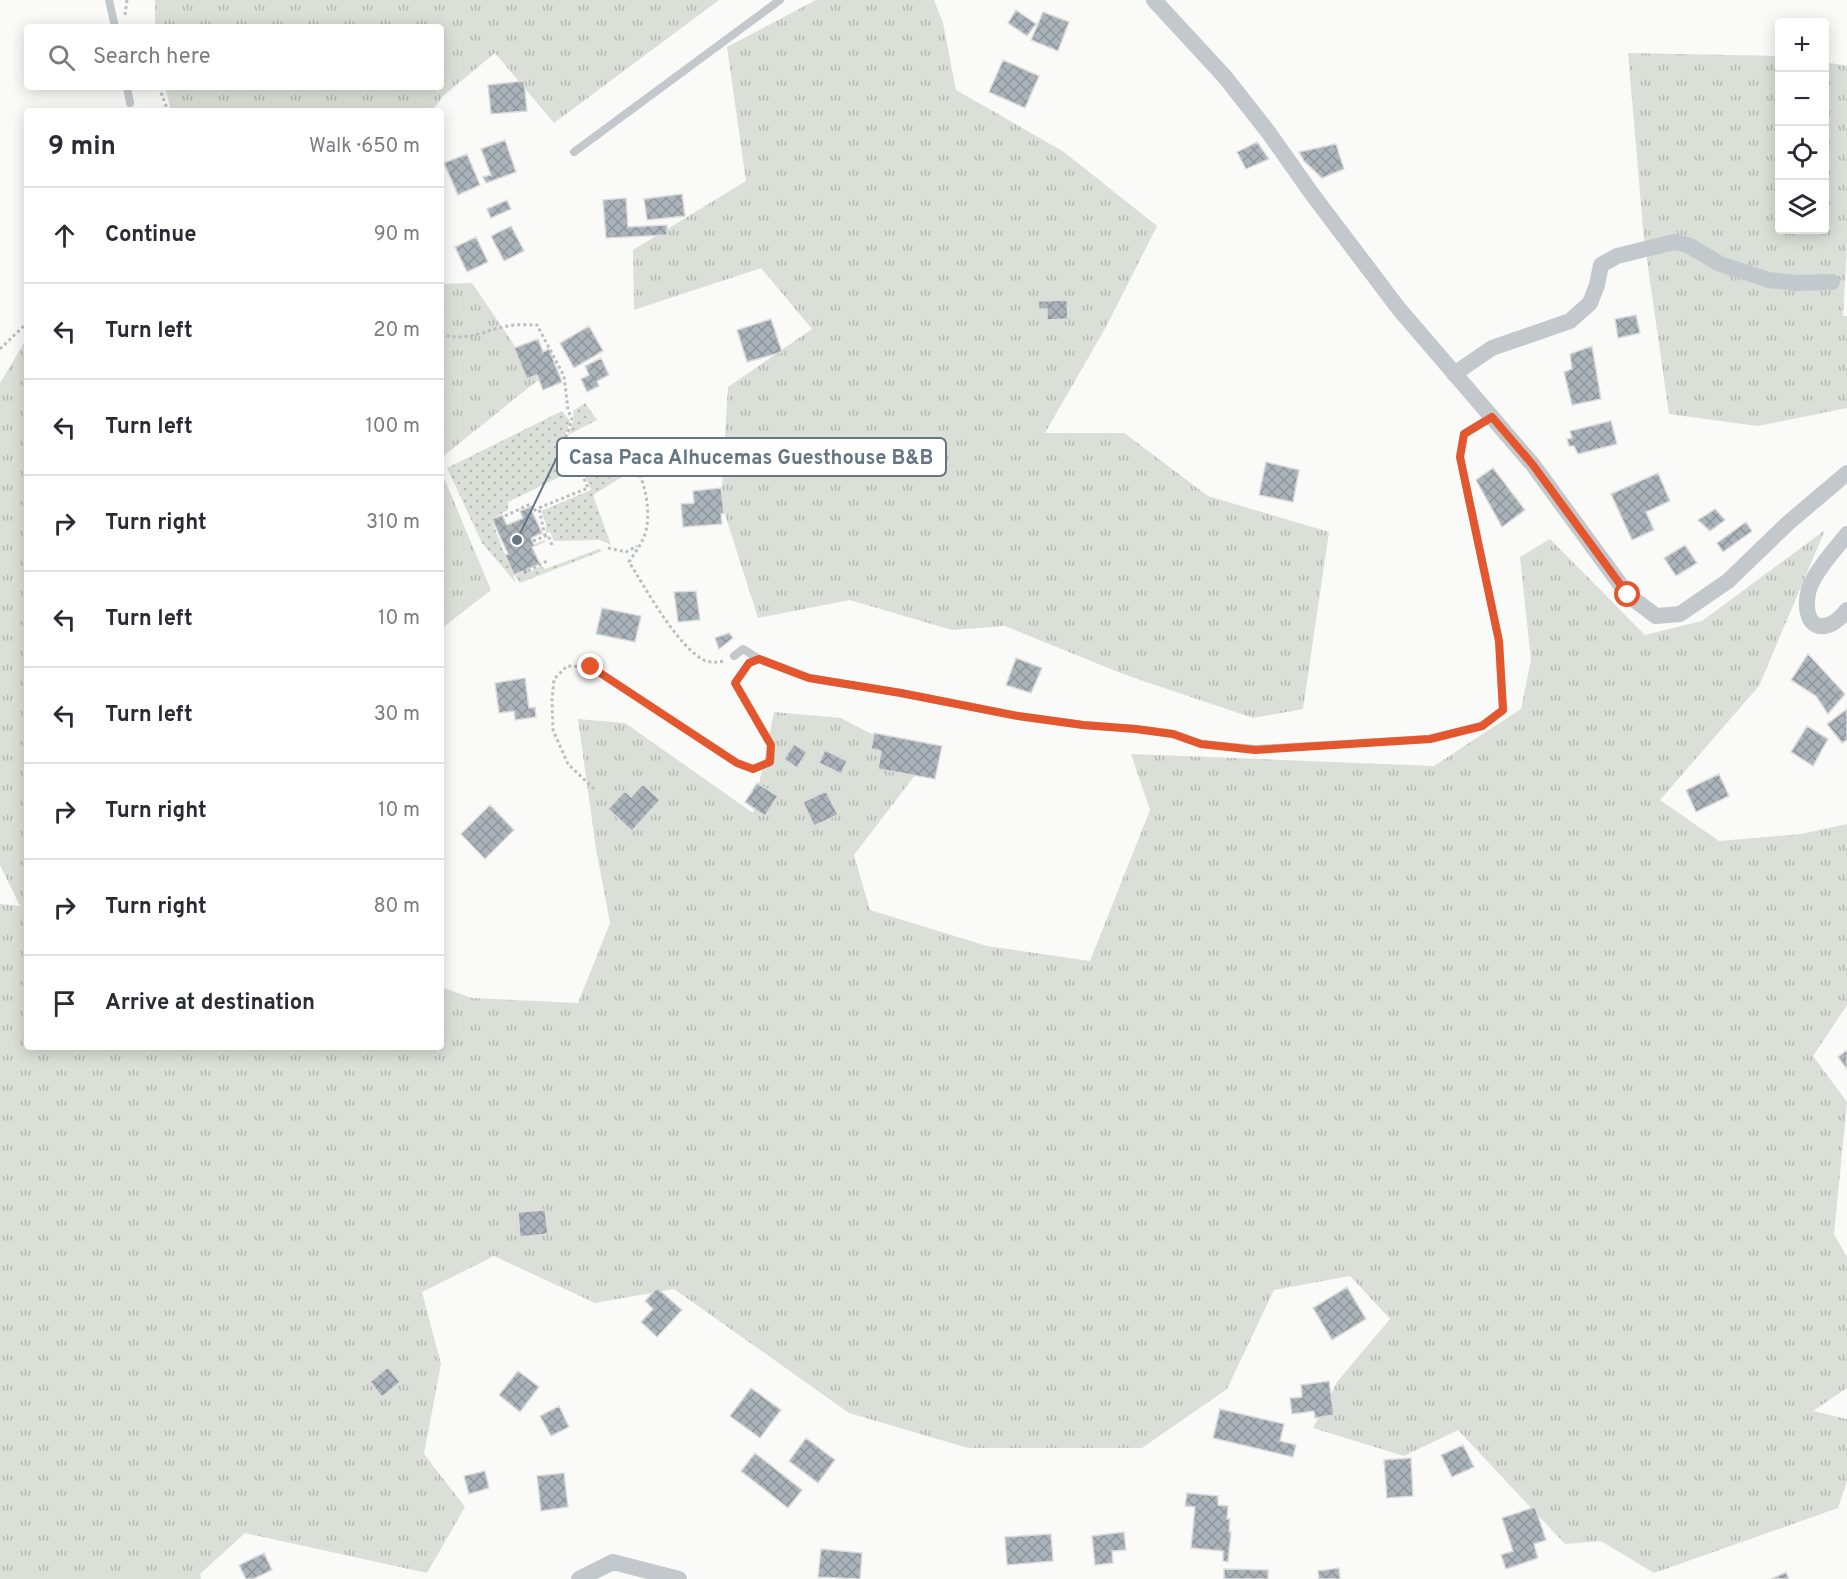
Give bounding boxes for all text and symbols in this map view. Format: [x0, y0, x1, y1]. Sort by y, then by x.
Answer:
map controls [1775, 18, 1829, 234]
button: + [1775, 18, 1829, 72]
search box [24, 24, 444, 90]
icon: search [45, 41, 78, 74]
text: Search here [93, 44, 211, 71]
button: − [1775, 72, 1829, 126]
button: locate [1775, 126, 1829, 180]
text: 9 min [48, 131, 116, 164]
text: Walk · 650 m [309, 134, 420, 160]
button: layers [1775, 180, 1829, 234]
icon: ahead [48, 219, 81, 252]
text: Continue [105, 222, 196, 249]
text: 90 m [374, 222, 420, 248]
icon: left [48, 315, 81, 348]
text: Turn left [105, 318, 193, 345]
text: 20 m [373, 318, 420, 344]
icon: left [48, 411, 81, 444]
text: Turn left [105, 414, 193, 441]
text: 100 m [365, 414, 420, 440]
callout: Casa Paca Alhucemas Guesthouse B&B [557, 438, 946, 476]
text: Casa Paca Alhucemas Guesthouse B&B [569, 446, 933, 472]
icon: right [48, 507, 81, 540]
text: Turn right [105, 510, 207, 537]
text: 310 m [366, 510, 420, 536]
route start [1614, 581, 1640, 607]
icon: left [48, 603, 81, 636]
text: Turn left [105, 606, 193, 633]
text: 10 m [378, 606, 420, 632]
route end [577, 653, 603, 679]
icon: left [48, 699, 81, 732]
text: Turn left [105, 702, 193, 729]
text: 30 m [374, 702, 420, 728]
icon: right [48, 795, 81, 828]
text: Turn right [105, 798, 207, 825]
text: 10 m [378, 798, 420, 824]
icon: right [48, 891, 81, 924]
text: Turn right [105, 894, 207, 921]
text: 80 m [374, 894, 420, 920]
icon: arrive [48, 987, 81, 1020]
text: Arrive at destination [105, 990, 315, 1017]

